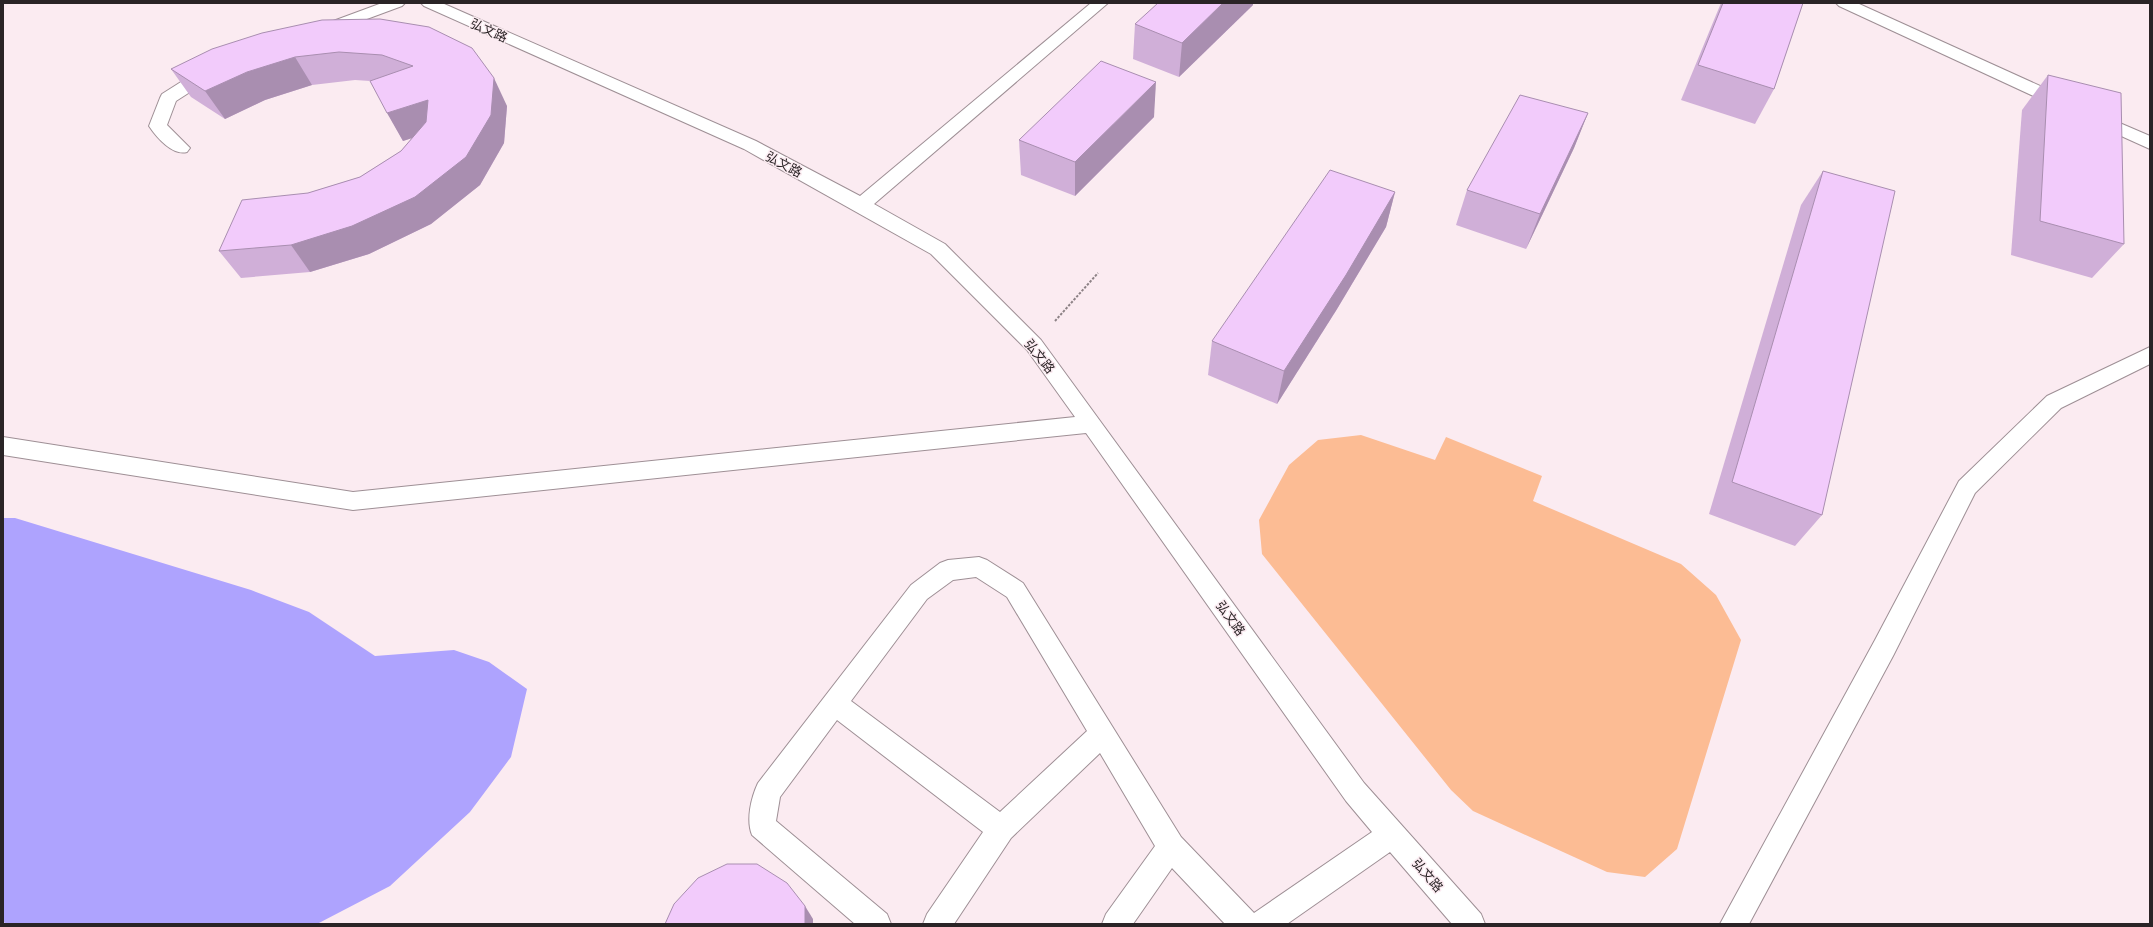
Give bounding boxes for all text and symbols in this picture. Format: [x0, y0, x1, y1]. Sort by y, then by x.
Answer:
street label: 弘文路 [467, 14, 510, 48]
street label: 弘文路 [762, 147, 805, 183]
street label: 弘文路 [1019, 335, 1059, 378]
street label: 弘文路 [1211, 597, 1250, 640]
street label: 弘文路 [1407, 854, 1448, 897]

